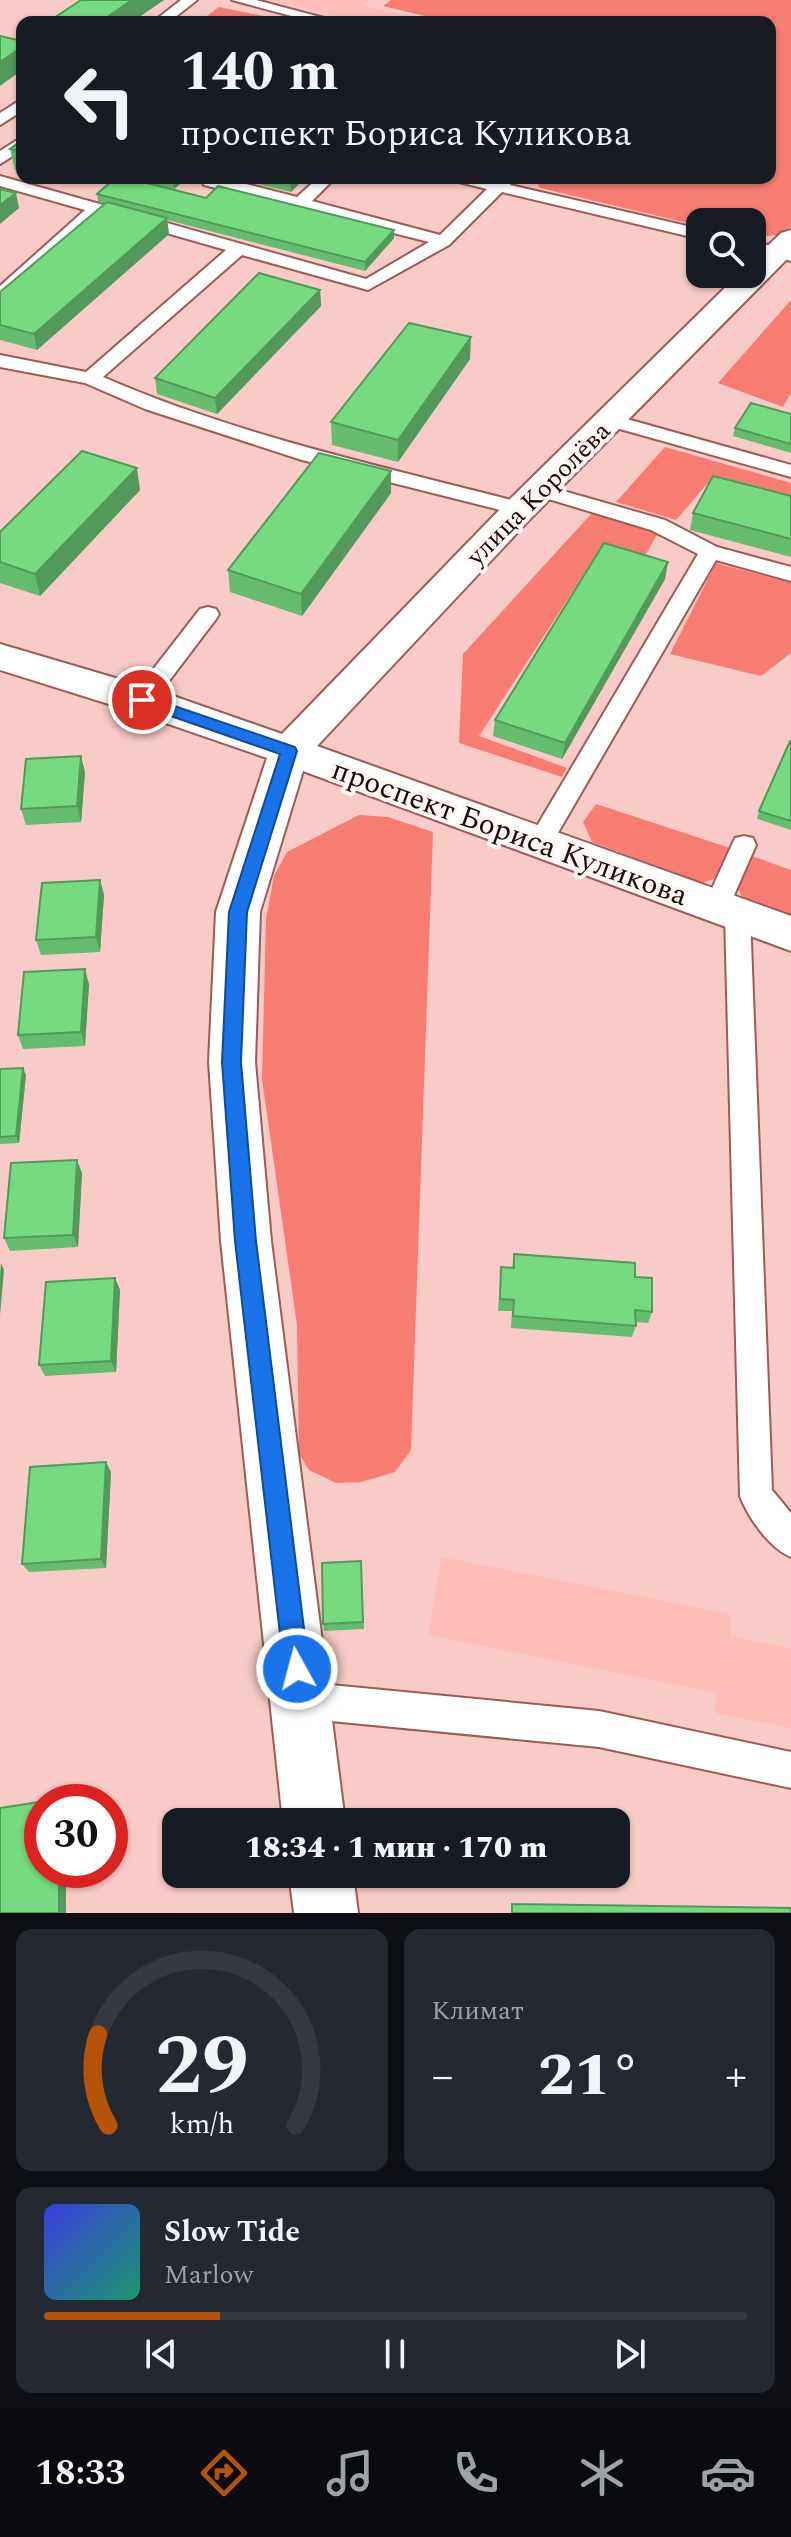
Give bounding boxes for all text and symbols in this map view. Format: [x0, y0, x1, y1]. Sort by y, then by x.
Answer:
text: 140 m [180, 30, 339, 115]
icon: left [48, 48, 152, 152]
text: проспект Бориса Куликова [180, 107, 632, 162]
map controls [686, 208, 766, 288]
button: search [686, 208, 766, 288]
street label: улица Королёва [456, 412, 620, 576]
pin [108, 666, 176, 734]
icon: arrive [120, 678, 164, 722]
street label: проспект Бориса Куликова [325, 747, 695, 919]
position arrow [255, 1627, 339, 1711]
speed limit sign: 30 [24, 1784, 128, 1888]
text: 18:34 · 1 мин · 170 m [245, 1825, 547, 1871]
text: Климат [432, 1991, 524, 2031]
text: 29 [155, 2004, 248, 2131]
text: 21° [538, 2030, 640, 2122]
text: − [432, 2043, 454, 2110]
text: + [725, 2043, 747, 2110]
text: km/h [170, 2103, 234, 2146]
text: Slow Tide [164, 2209, 300, 2255]
text: Marlow [164, 2255, 253, 2295]
icon: previous [139, 2332, 183, 2376]
icon: pause [373, 2332, 417, 2376]
icon: next [608, 2332, 652, 2376]
icon: directions [196, 2445, 252, 2501]
icon: music [322, 2445, 378, 2501]
icon: phone [448, 2445, 504, 2501]
icon: climate [574, 2445, 630, 2501]
icon: car [700, 2445, 756, 2501]
text: 18:33 [35, 2446, 125, 2501]

